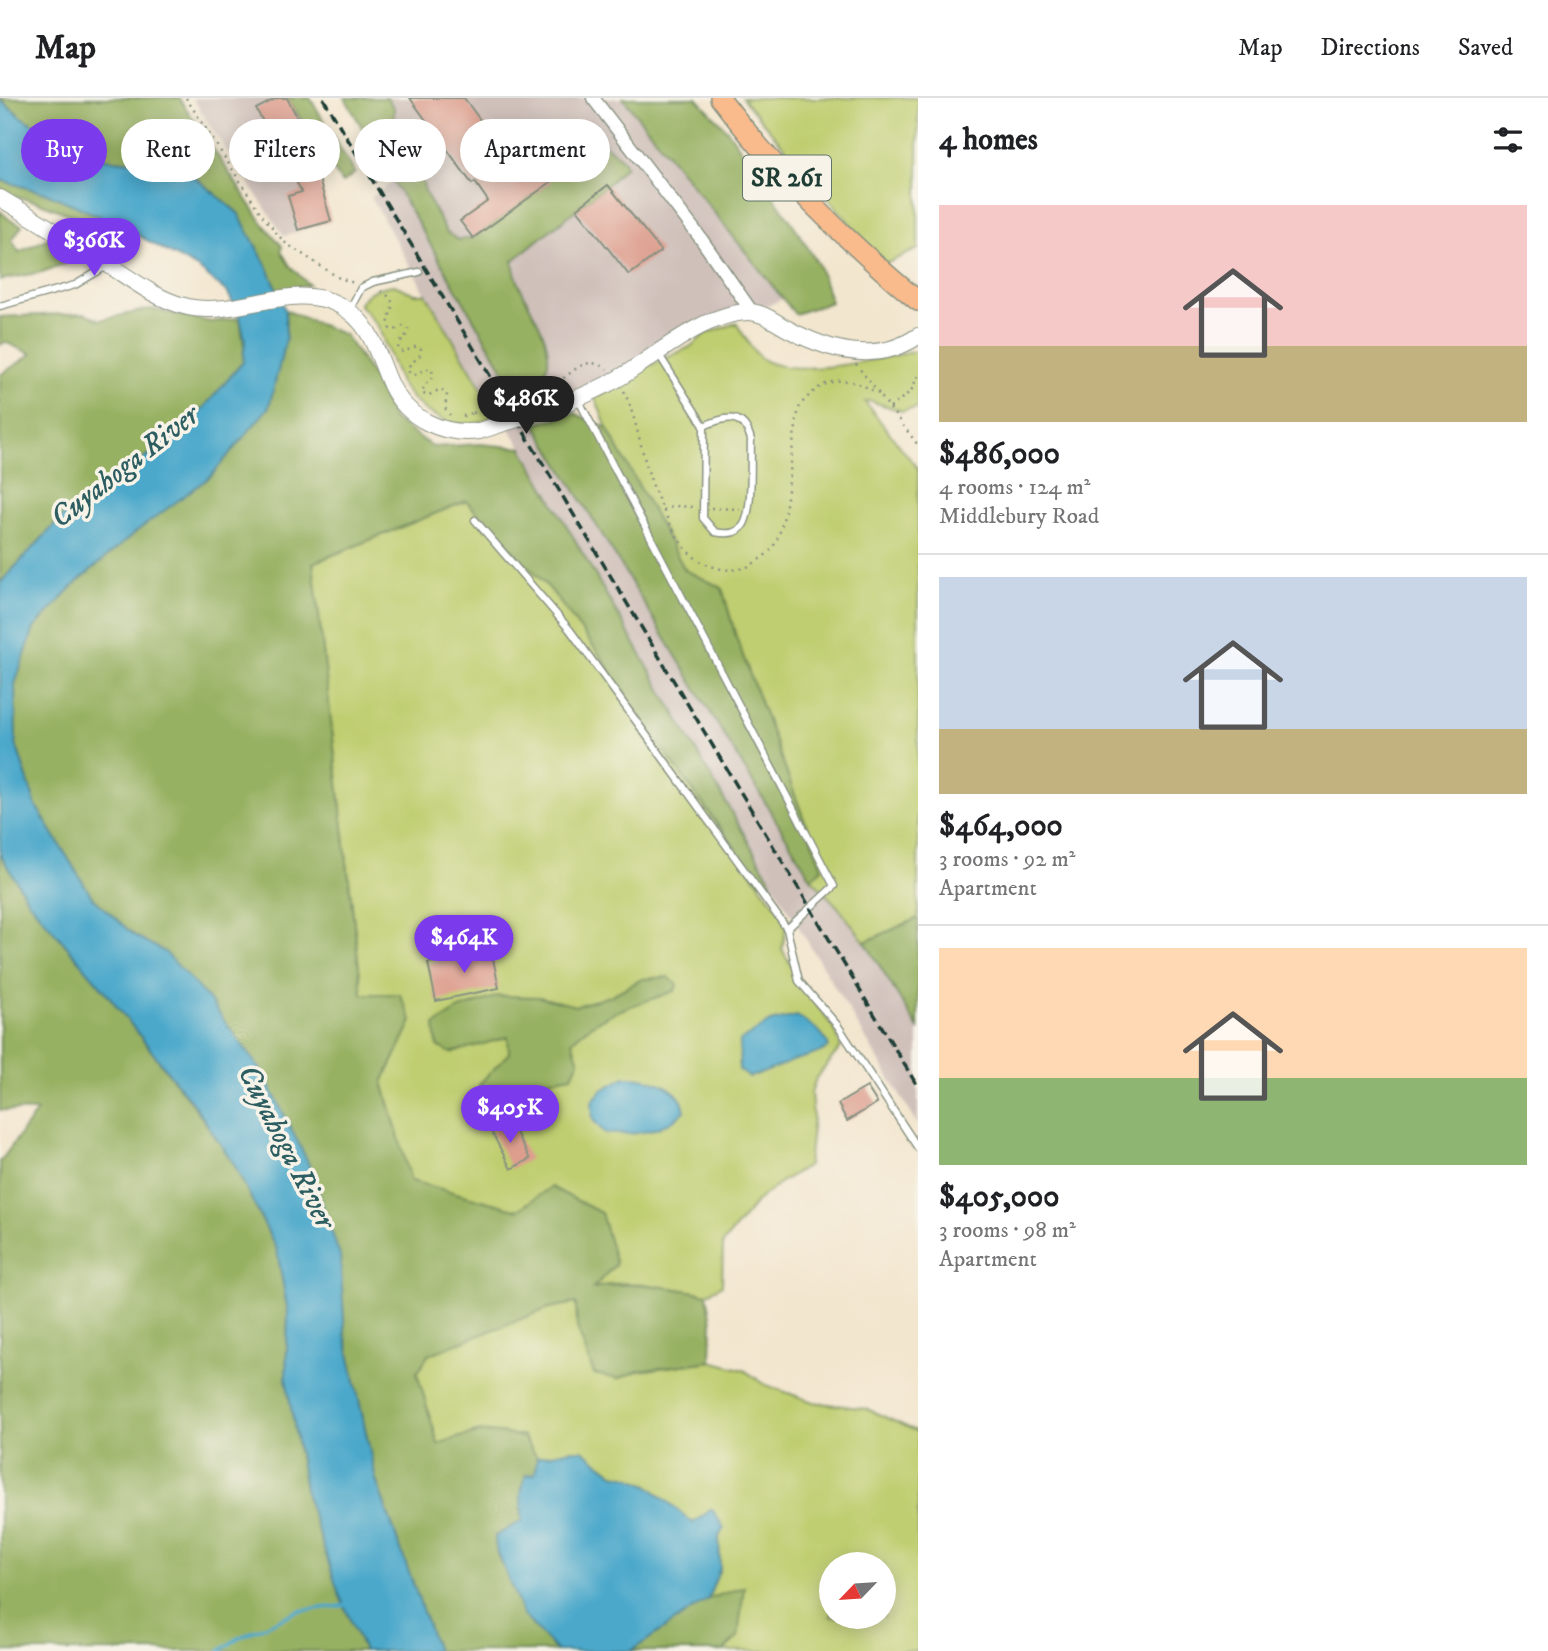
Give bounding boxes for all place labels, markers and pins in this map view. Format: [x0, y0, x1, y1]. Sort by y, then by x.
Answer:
pin: $366K [45, 218, 143, 278]
pin: $486K [477, 376, 575, 436]
pin: $464K [415, 916, 513, 975]
pin: $405K [461, 1086, 559, 1145]

